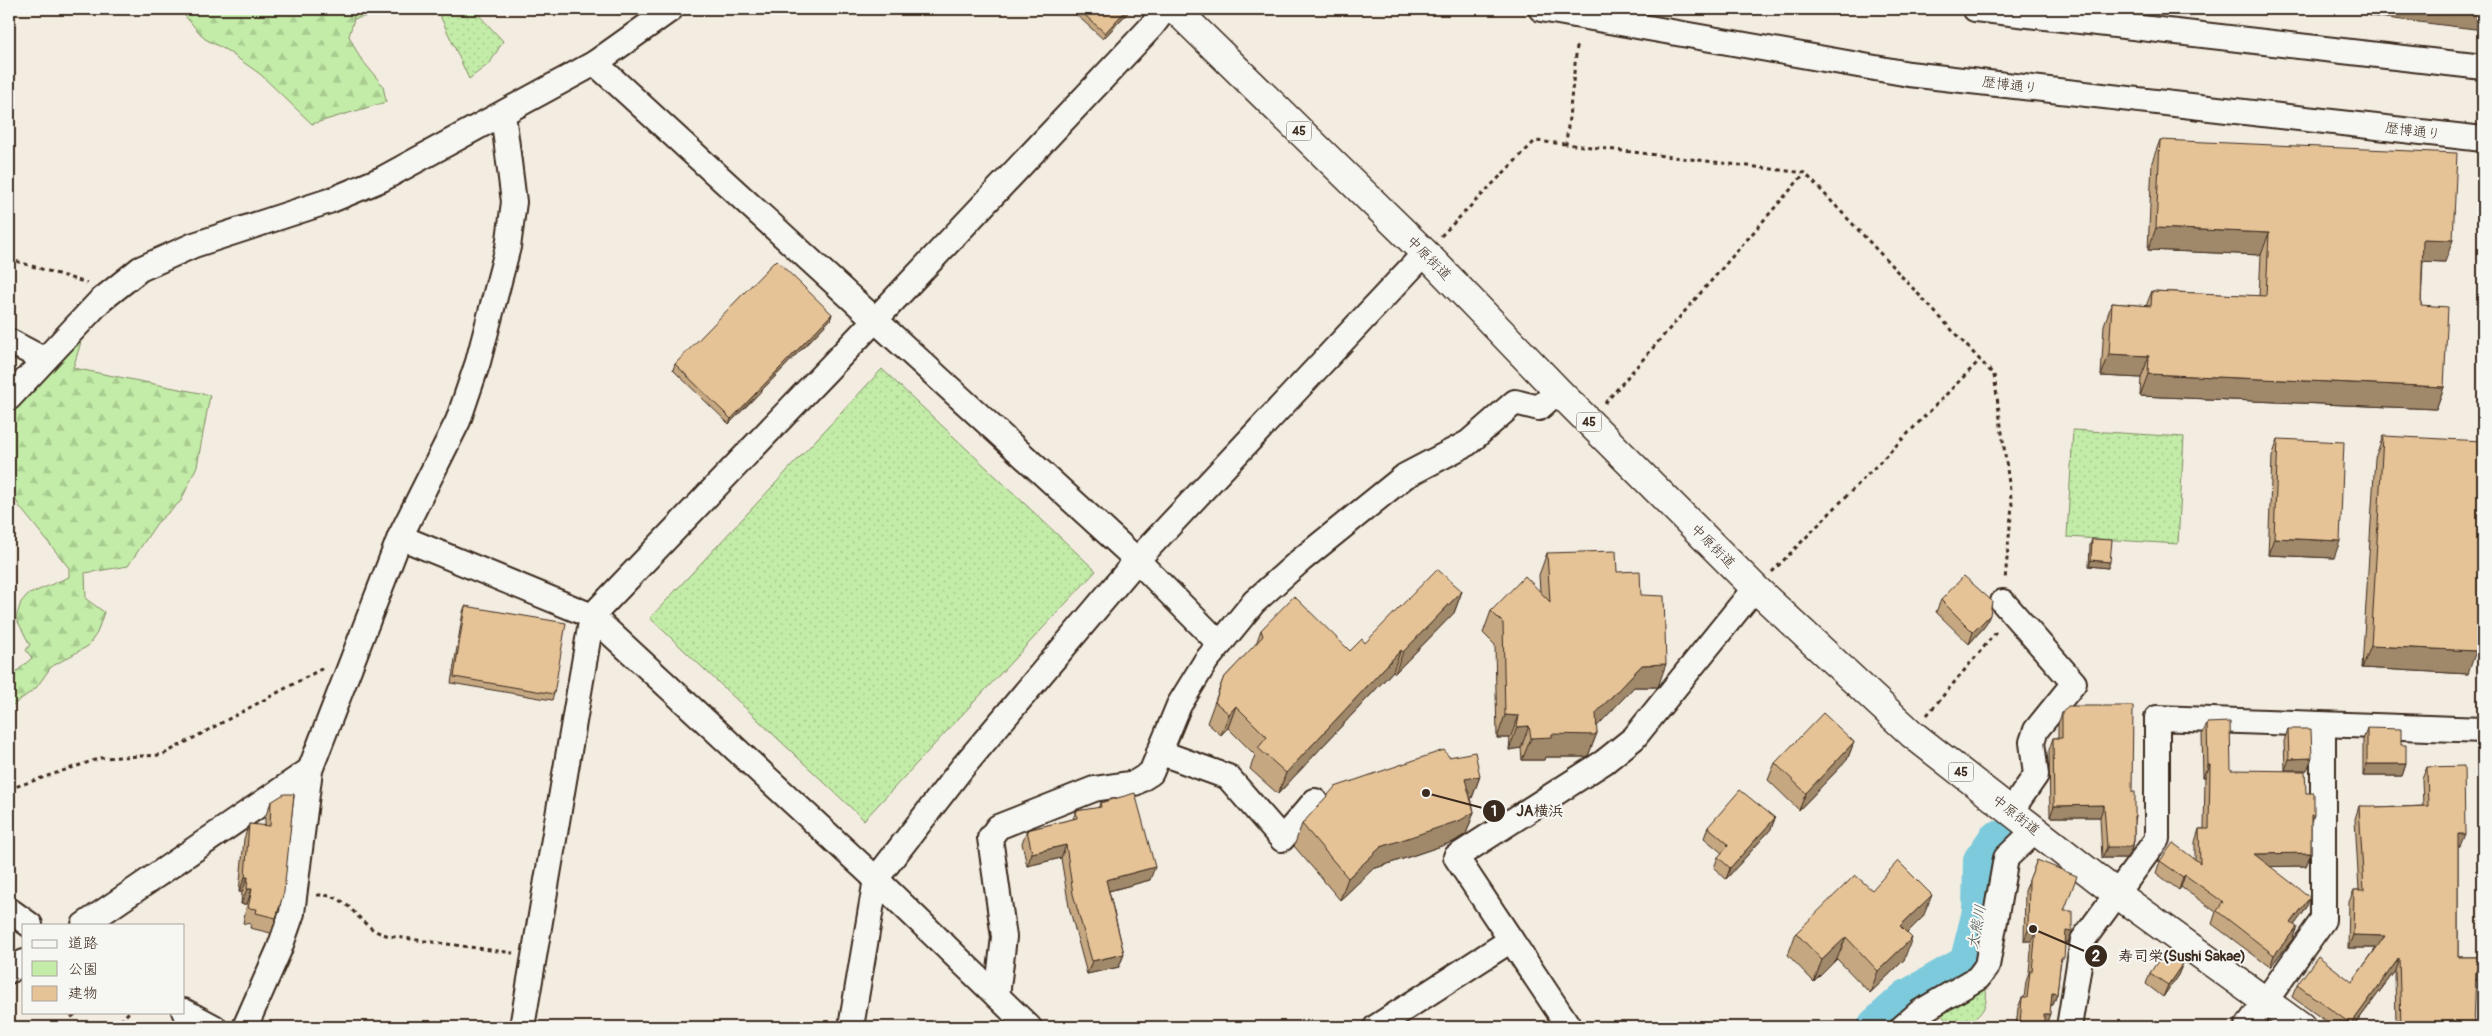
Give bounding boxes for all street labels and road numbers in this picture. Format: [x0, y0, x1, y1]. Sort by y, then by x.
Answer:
street label: 歴博通り [1981, 73, 2039, 97]
street label: 歴博通り [2384, 119, 2442, 143]
road number: 45 [1286, 122, 1312, 140]
street label: 中原街道 [1403, 232, 1455, 284]
road number: 45 [1576, 412, 1602, 432]
street label: 中原街道 [1687, 520, 1739, 572]
road number: 45 [1948, 762, 1974, 782]
street label: 中原街道 [1989, 791, 2043, 839]

